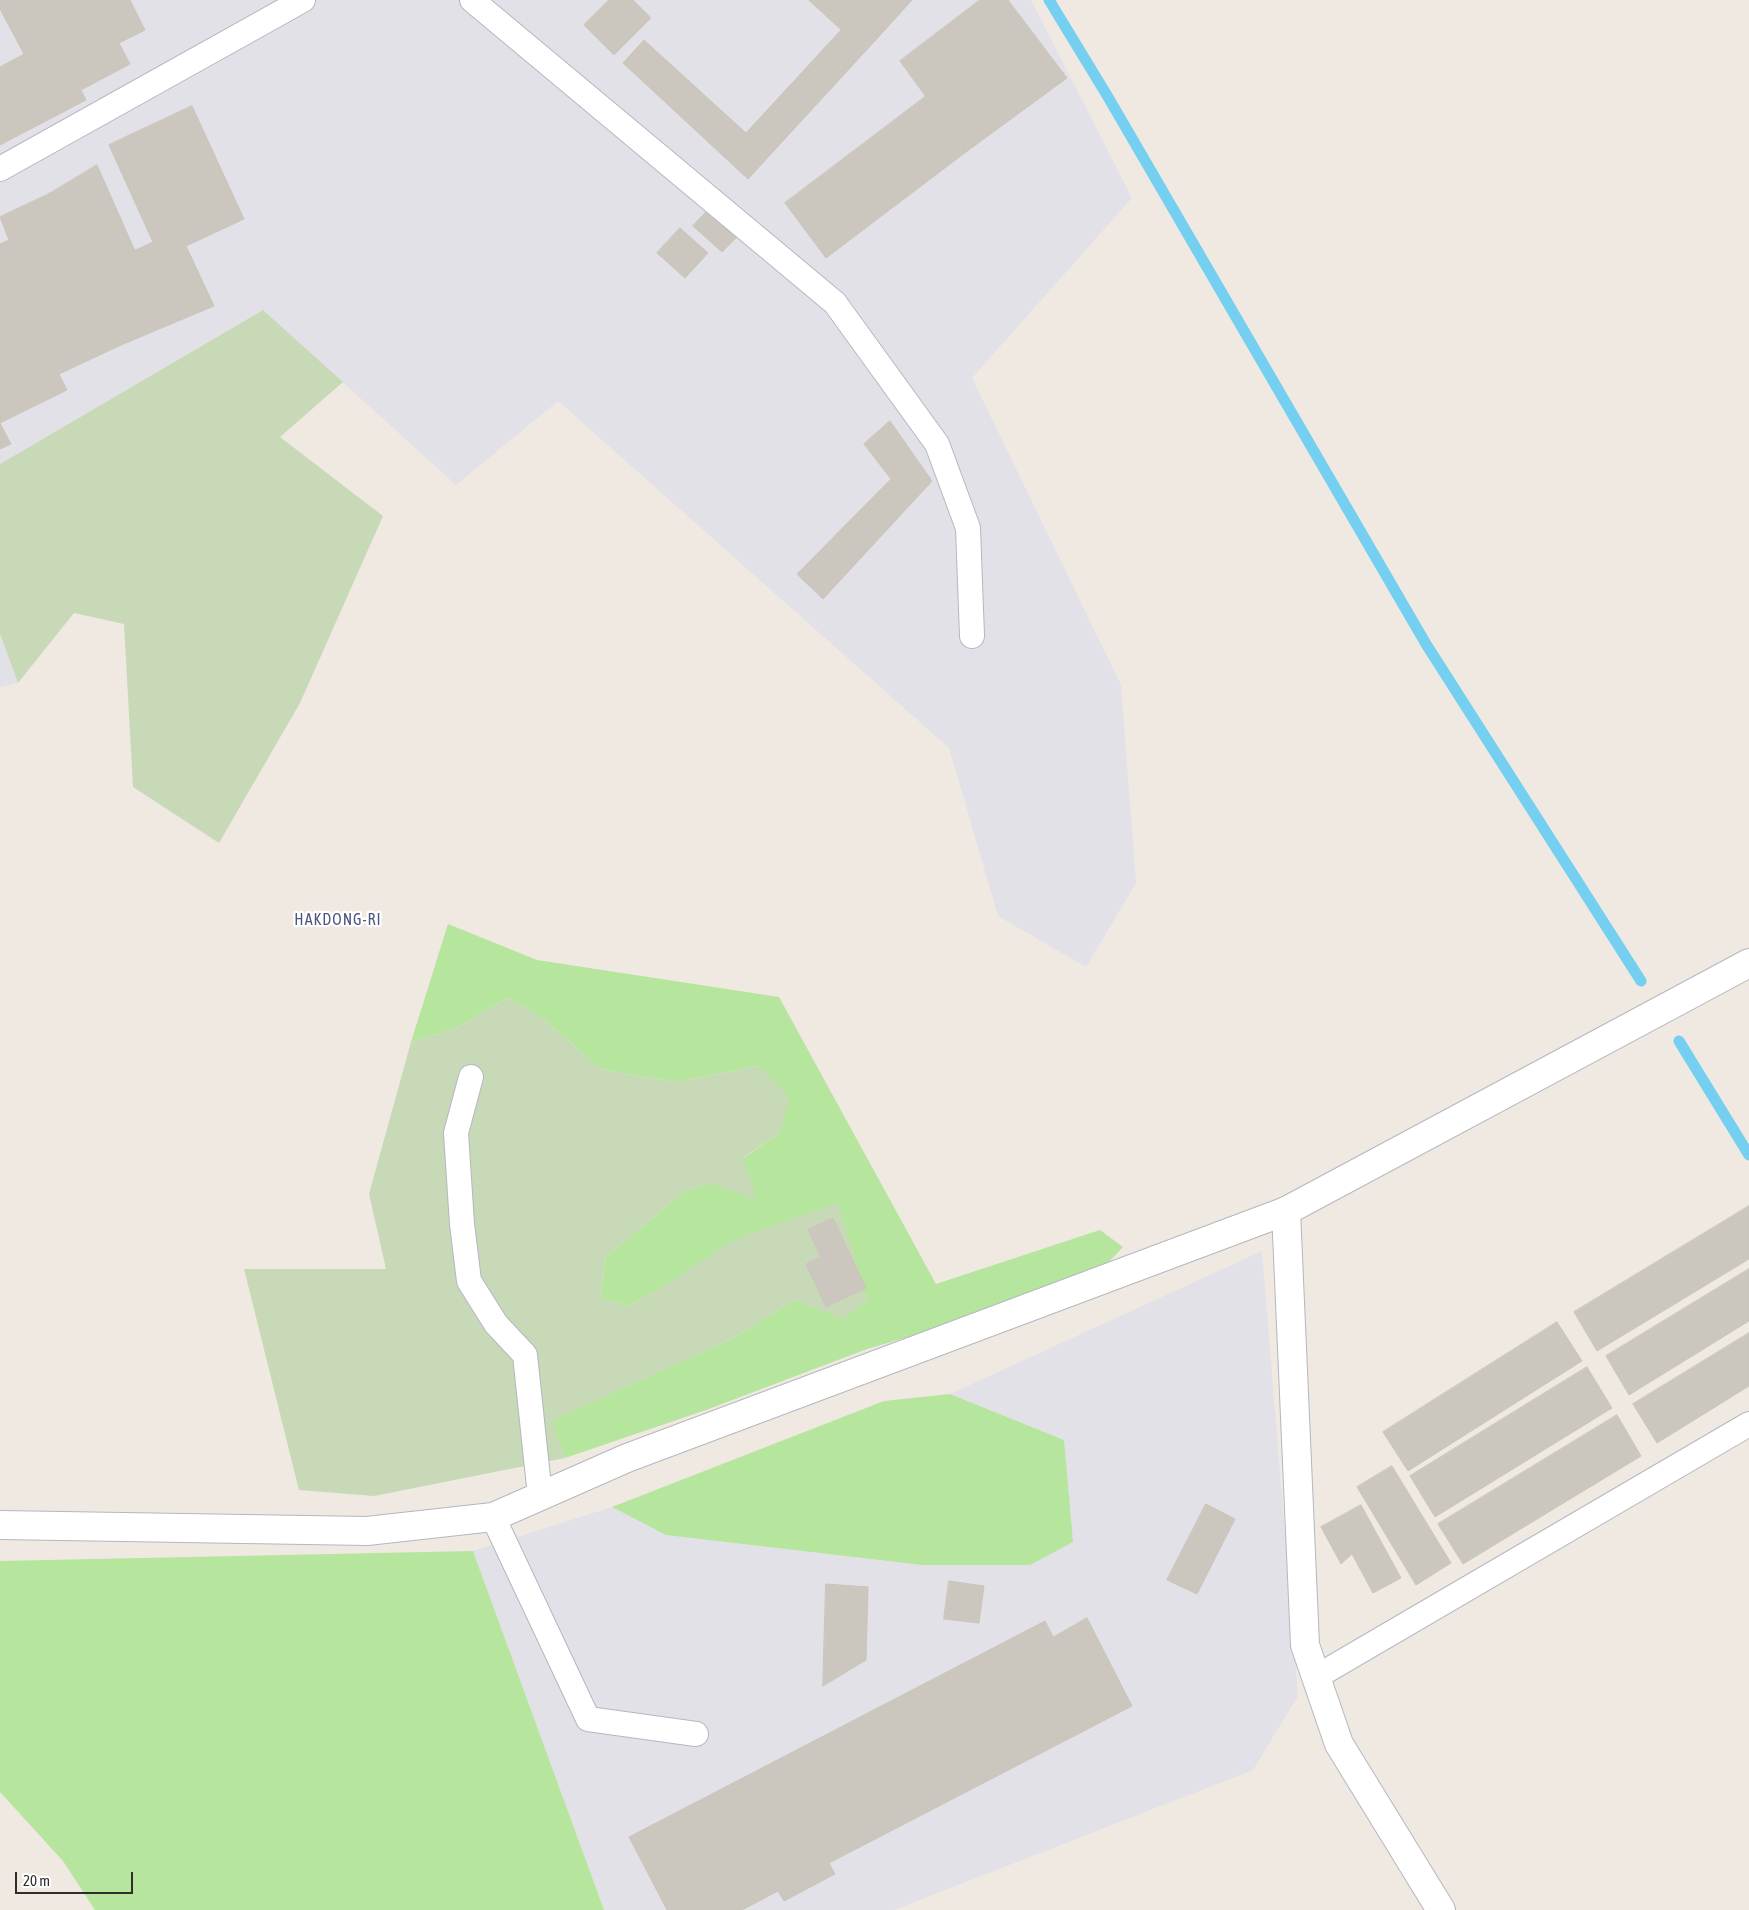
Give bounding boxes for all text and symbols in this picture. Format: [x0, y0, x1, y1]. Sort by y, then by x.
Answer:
district label: HAKDONG-RI [293, 910, 383, 930]
scale bar [18, 1862, 135, 1894]
text: 20 m [23, 1872, 50, 1889]

